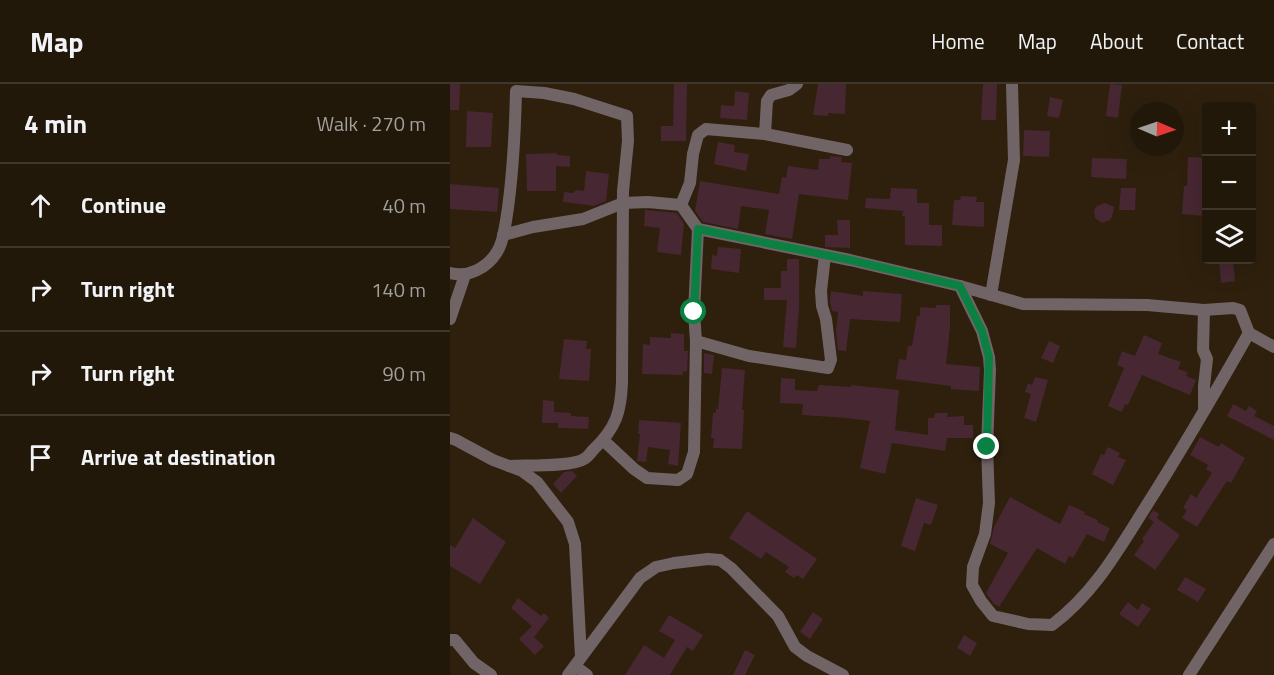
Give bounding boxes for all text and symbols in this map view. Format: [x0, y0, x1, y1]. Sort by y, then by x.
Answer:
text: Map [30, 20, 84, 63]
text: Home [931, 25, 985, 57]
text: Map [1018, 25, 1057, 57]
text: About [1090, 25, 1143, 57]
text: Contact [1176, 25, 1244, 57]
north arrow [1130, 102, 1184, 156]
map controls [1202, 102, 1256, 264]
button: + [1202, 102, 1256, 156]
text: 4 min [24, 104, 87, 143]
text: Walk · 270 m [317, 108, 426, 139]
button: − [1202, 156, 1256, 210]
text: Continue [81, 188, 166, 222]
icon: ahead [24, 189, 57, 222]
text: 40 m [382, 190, 426, 221]
button: layers [1202, 210, 1256, 264]
text: Turn right [81, 272, 175, 306]
icon: right [24, 273, 57, 306]
text: 140 m [371, 274, 426, 305]
route start [680, 298, 706, 324]
text: Turn right [81, 356, 175, 390]
icon: right [24, 357, 57, 390]
text: 90 m [382, 358, 426, 389]
route end [973, 433, 999, 459]
text: Arrive at destination [81, 440, 276, 474]
icon: arrive [24, 441, 57, 474]

